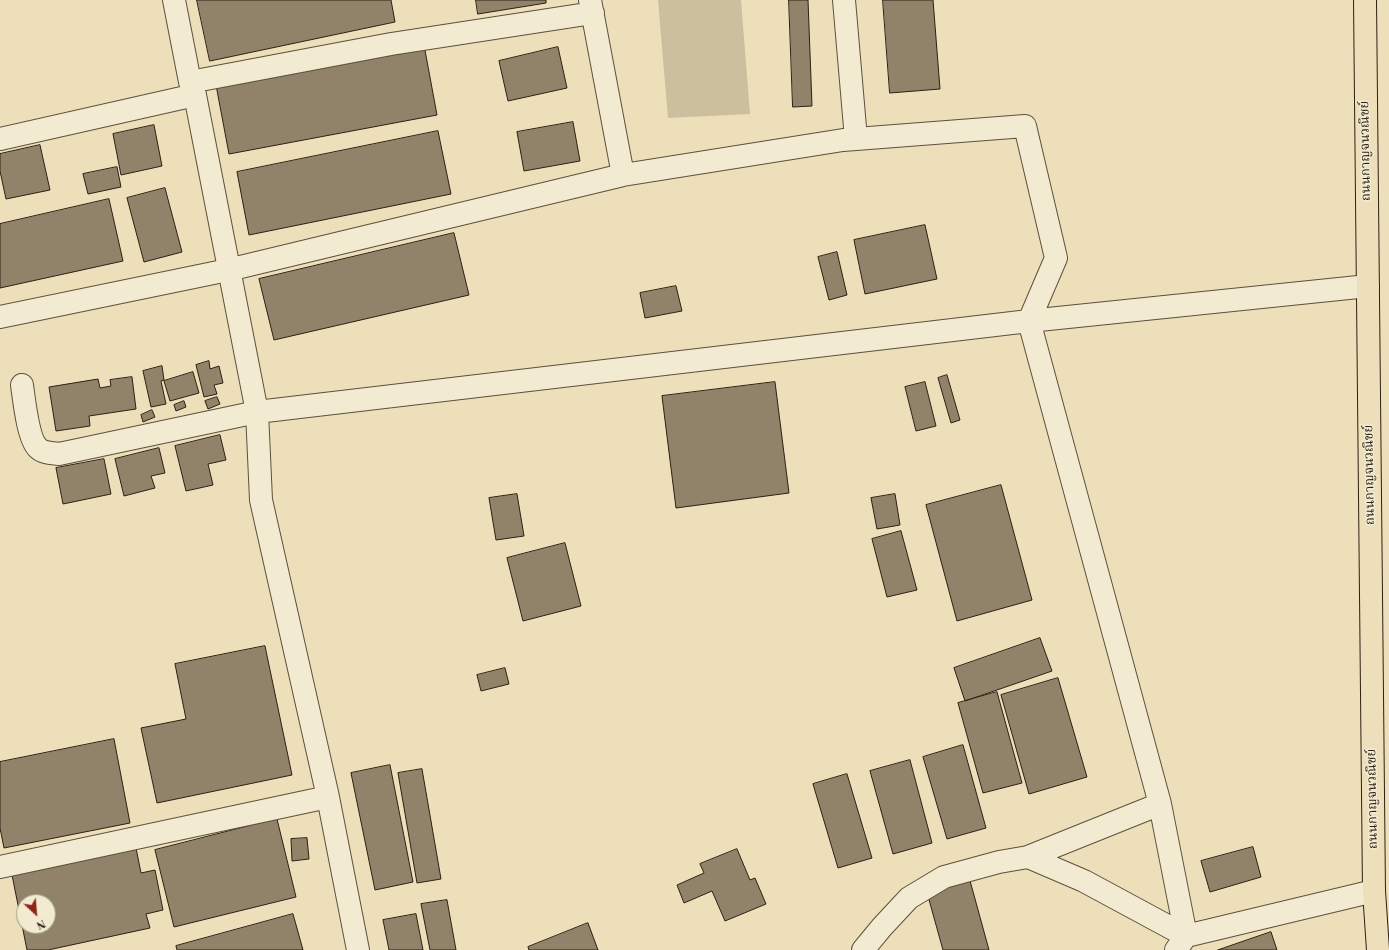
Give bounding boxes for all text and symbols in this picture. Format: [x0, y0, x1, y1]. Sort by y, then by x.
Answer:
street label: ถนนกาญจนวณิชย์ [1357, 101, 1375, 201]
street label: ถนนกาญจนวณิชย์ [1361, 425, 1379, 525]
street label: ถนนกาญจนวณิชย์ [1364, 749, 1382, 849]
north arrow [16, 894, 56, 934]
text: N [34, 916, 48, 932]

